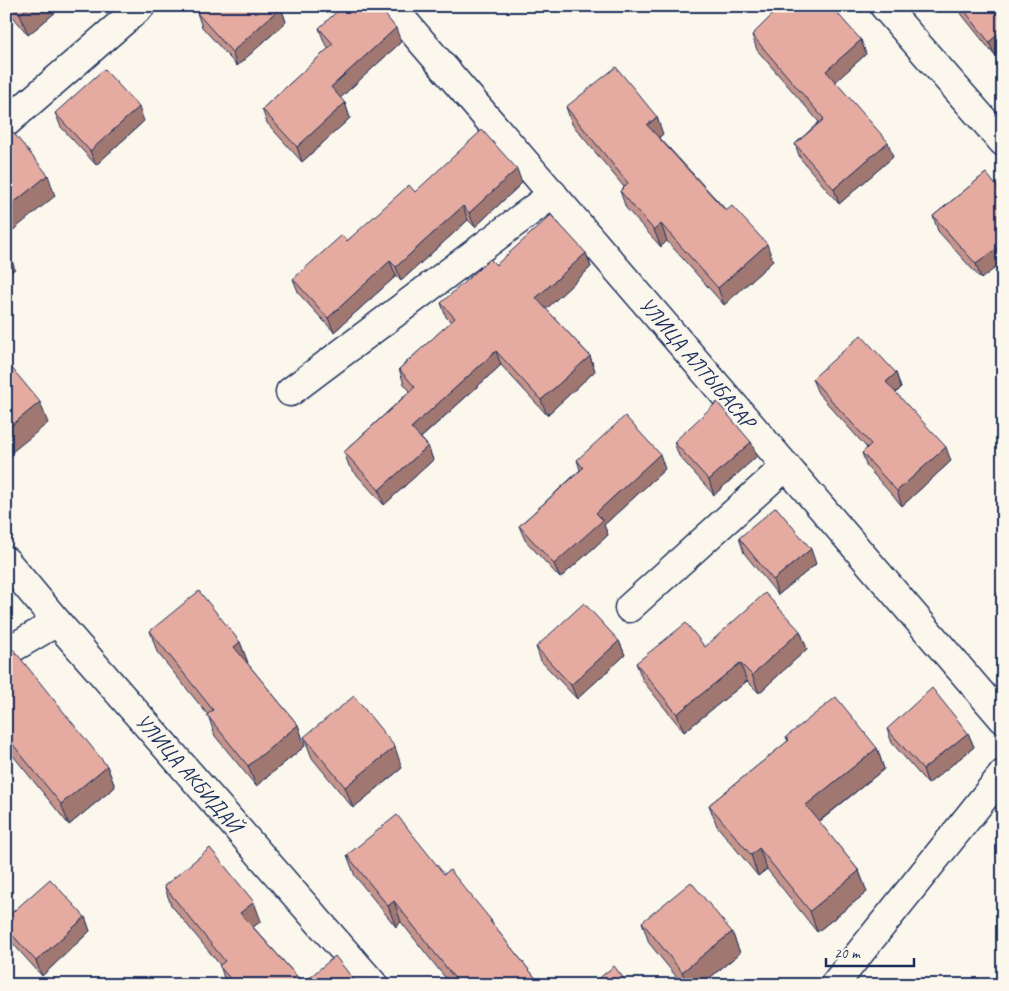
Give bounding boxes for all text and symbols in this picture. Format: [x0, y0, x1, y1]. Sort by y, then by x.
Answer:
street label: УЛИЦА АЛТЫБАСАР [634, 292, 763, 436]
street label: УЛИЦА АКБИДАЙ [130, 708, 250, 841]
scale bar [826, 936, 914, 968]
text: 20 m [834, 944, 861, 963]

